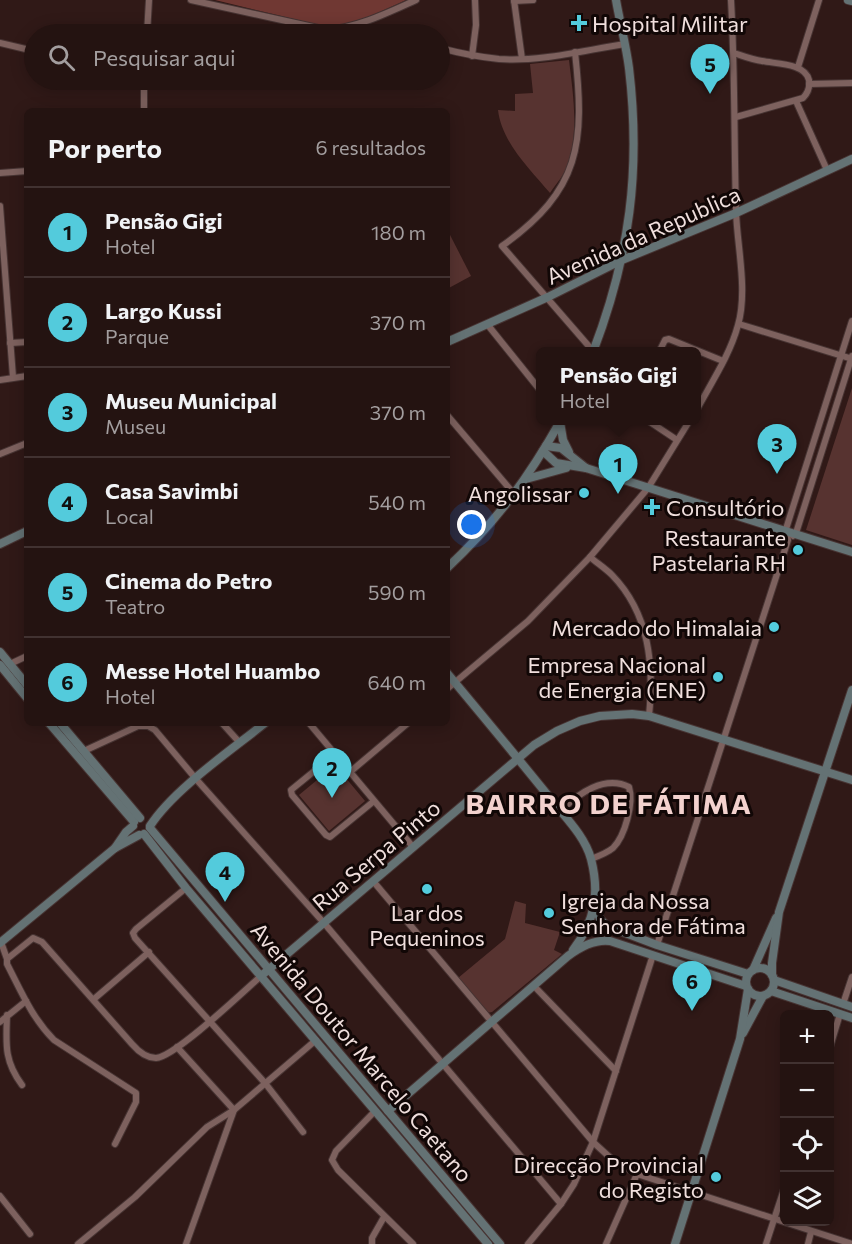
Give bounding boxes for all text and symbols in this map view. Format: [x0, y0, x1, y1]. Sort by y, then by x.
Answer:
place label: Hospital Militar [592, 10, 748, 37]
marker: Hospital Militar [570, 14, 588, 32]
search box [24, 24, 450, 90]
icon: search [45, 41, 78, 74]
text: Pesquisar aqui [93, 44, 236, 71]
pin: 5 [690, 44, 730, 94]
text: Por perto [48, 132, 162, 163]
text: 6 resultados [315, 135, 426, 159]
street label: Avenida da Republica [542, 180, 744, 290]
text: Pensão Gigi [105, 207, 223, 234]
text: 1 [63, 220, 72, 244]
text: 180 m [371, 220, 426, 244]
text: Hotel [105, 234, 155, 258]
text: Largo Kussi [105, 297, 222, 324]
text: 2 [62, 310, 73, 334]
text: 370 m [370, 310, 426, 334]
text: Parque [105, 324, 169, 348]
popup [536, 347, 701, 425]
text: Pensão Gigi [560, 361, 677, 388]
text: Museu Municipal [105, 387, 277, 414]
text: Hotel [560, 388, 610, 412]
text: 3 [62, 400, 73, 424]
text: 370 m [370, 400, 426, 424]
text: Museu [105, 414, 166, 438]
pin: 3 [758, 424, 796, 474]
pin: 1 [598, 444, 638, 494]
text: Casa Savimbi [105, 477, 239, 504]
place label: Angolissar [468, 480, 572, 507]
marker: Angolissar [577, 486, 591, 500]
text: 4 [61, 490, 74, 514]
text: 540 m [368, 490, 426, 514]
place label: Consultório [666, 494, 784, 521]
marker: Consultório [643, 498, 661, 516]
text: Local [105, 504, 154, 528]
your location [457, 510, 486, 539]
place label: Restaurante Pastelaria RH [652, 524, 786, 576]
marker: Restaurante Pastelaria RH [791, 543, 805, 557]
text: Cinema do Petro [105, 567, 272, 594]
text: 5 [62, 580, 73, 604]
text: 590 m [368, 580, 426, 604]
text: Teatro [105, 594, 165, 618]
place label: Mercado do Himalaia [551, 614, 762, 641]
marker: Mercado do Himalaia [767, 620, 781, 634]
place label: Empresa Nacional de Energia (ENE) [528, 651, 706, 703]
text: Messe Hotel Huambo [105, 657, 320, 684]
text: 6 [61, 670, 74, 694]
text: 640 m [368, 670, 426, 694]
marker: Empresa Nacional de Energia (ENE) [711, 670, 725, 684]
text: Hotel [105, 684, 155, 708]
pin: 2 [312, 748, 352, 798]
district label: BAIRRO DE FÁTIMA [466, 786, 752, 820]
street label: Rua Serpa Pinto [307, 794, 445, 916]
pin: 4 [206, 852, 244, 902]
marker: Lar dos Pequeninos [420, 882, 434, 896]
place label: Igreja da Nossa Senhora de Fátima [561, 887, 746, 939]
place label: Lar dos Pequeninos [369, 899, 485, 951]
marker: Igreja da Nossa Senhora de Fátima [542, 906, 556, 920]
street label: Avenida Doutor Marcelo Caetano [245, 917, 479, 1187]
pin: 6 [672, 962, 712, 1011]
map controls [780, 1010, 834, 1226]
button: + [780, 1010, 834, 1064]
button: − [780, 1064, 834, 1118]
button: locate [780, 1118, 834, 1172]
place label: Direcção Provincial do Registo [513, 1151, 704, 1203]
marker: Direcção Provincial do Registo [709, 1170, 723, 1184]
button: layers [780, 1172, 834, 1226]

